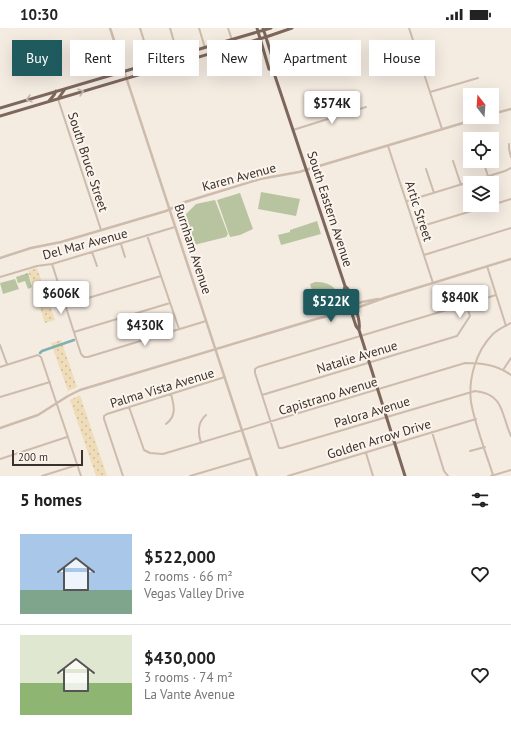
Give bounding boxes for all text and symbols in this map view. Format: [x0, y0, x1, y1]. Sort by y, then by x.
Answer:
text: 10:30 [20, 5, 58, 24]
chip: Buy [12, 40, 62, 76]
chip: Rent [70, 40, 125, 76]
chip: Filters [133, 40, 199, 76]
chip: New [207, 40, 262, 76]
chip: Apartment [270, 40, 361, 76]
chip: House [369, 40, 435, 76]
one-way arrow [77, 88, 84, 97]
north arrow [463, 88, 499, 124]
map controls [463, 88, 499, 212]
pin: $574K [304, 91, 360, 125]
one-way arrow [26, 94, 33, 103]
text: $574K [313, 95, 351, 112]
street label: South Bruce Street [64, 110, 112, 215]
button: locate [463, 132, 499, 168]
street label: South Eastern Avenue [303, 149, 357, 269]
street label: Karen Avenue [200, 159, 278, 195]
button: layers [463, 176, 499, 212]
street label: Artic Street [401, 179, 437, 244]
street label: Burnham Avenue [170, 202, 216, 296]
street label: Del Mar Avenue [41, 225, 129, 263]
pin: $606K [33, 281, 89, 315]
text: $606K [42, 285, 80, 302]
pin: $840K [432, 285, 488, 319]
pin: $522K [303, 289, 359, 323]
text: $840K [441, 289, 479, 306]
text: $522K [312, 293, 350, 310]
pin: $430K [117, 313, 173, 347]
text: $430K [126, 317, 164, 334]
street label: Natalie Avenue [315, 337, 399, 377]
street label: Palma Vista Avenue [108, 364, 216, 412]
street label: Capistrano Avenue [276, 373, 380, 419]
street label: Palora Avenue [332, 392, 412, 432]
street label: Golden Arrow Drive [325, 415, 433, 463]
scale bar [12, 448, 83, 467]
text: 200 m [18, 450, 48, 464]
text: 5 homes [20, 489, 82, 511]
icon: filters [469, 489, 491, 511]
text: $522,000 [144, 546, 216, 568]
icon: home [52, 550, 100, 598]
icon: heart [469, 563, 491, 585]
text: 2 rooms · 66 m² [144, 568, 233, 585]
text: Vegas Valley Drive [144, 585, 244, 602]
text: $430,000 [144, 647, 216, 669]
icon: home [52, 651, 100, 699]
icon: heart [469, 664, 491, 686]
text: 3 rooms · 74 m² [144, 669, 233, 686]
text: La Vante Avenue [144, 686, 235, 703]

